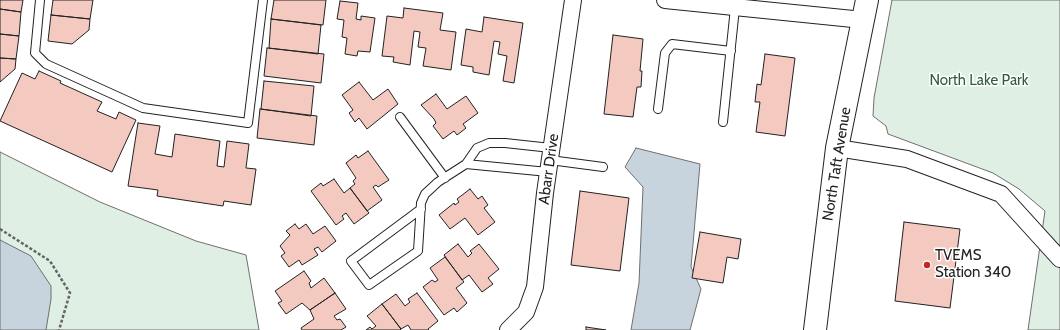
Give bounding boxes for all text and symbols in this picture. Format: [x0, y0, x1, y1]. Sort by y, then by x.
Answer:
park label: North Lake Park [929, 72, 1029, 90]
street label: North Taft Avenue [819, 106, 855, 222]
street label: Abarr Drive [535, 132, 563, 206]
place label: TVEMS Station 340 [935, 247, 1011, 282]
marker: TVEMS Station 340 [922, 260, 932, 270]

